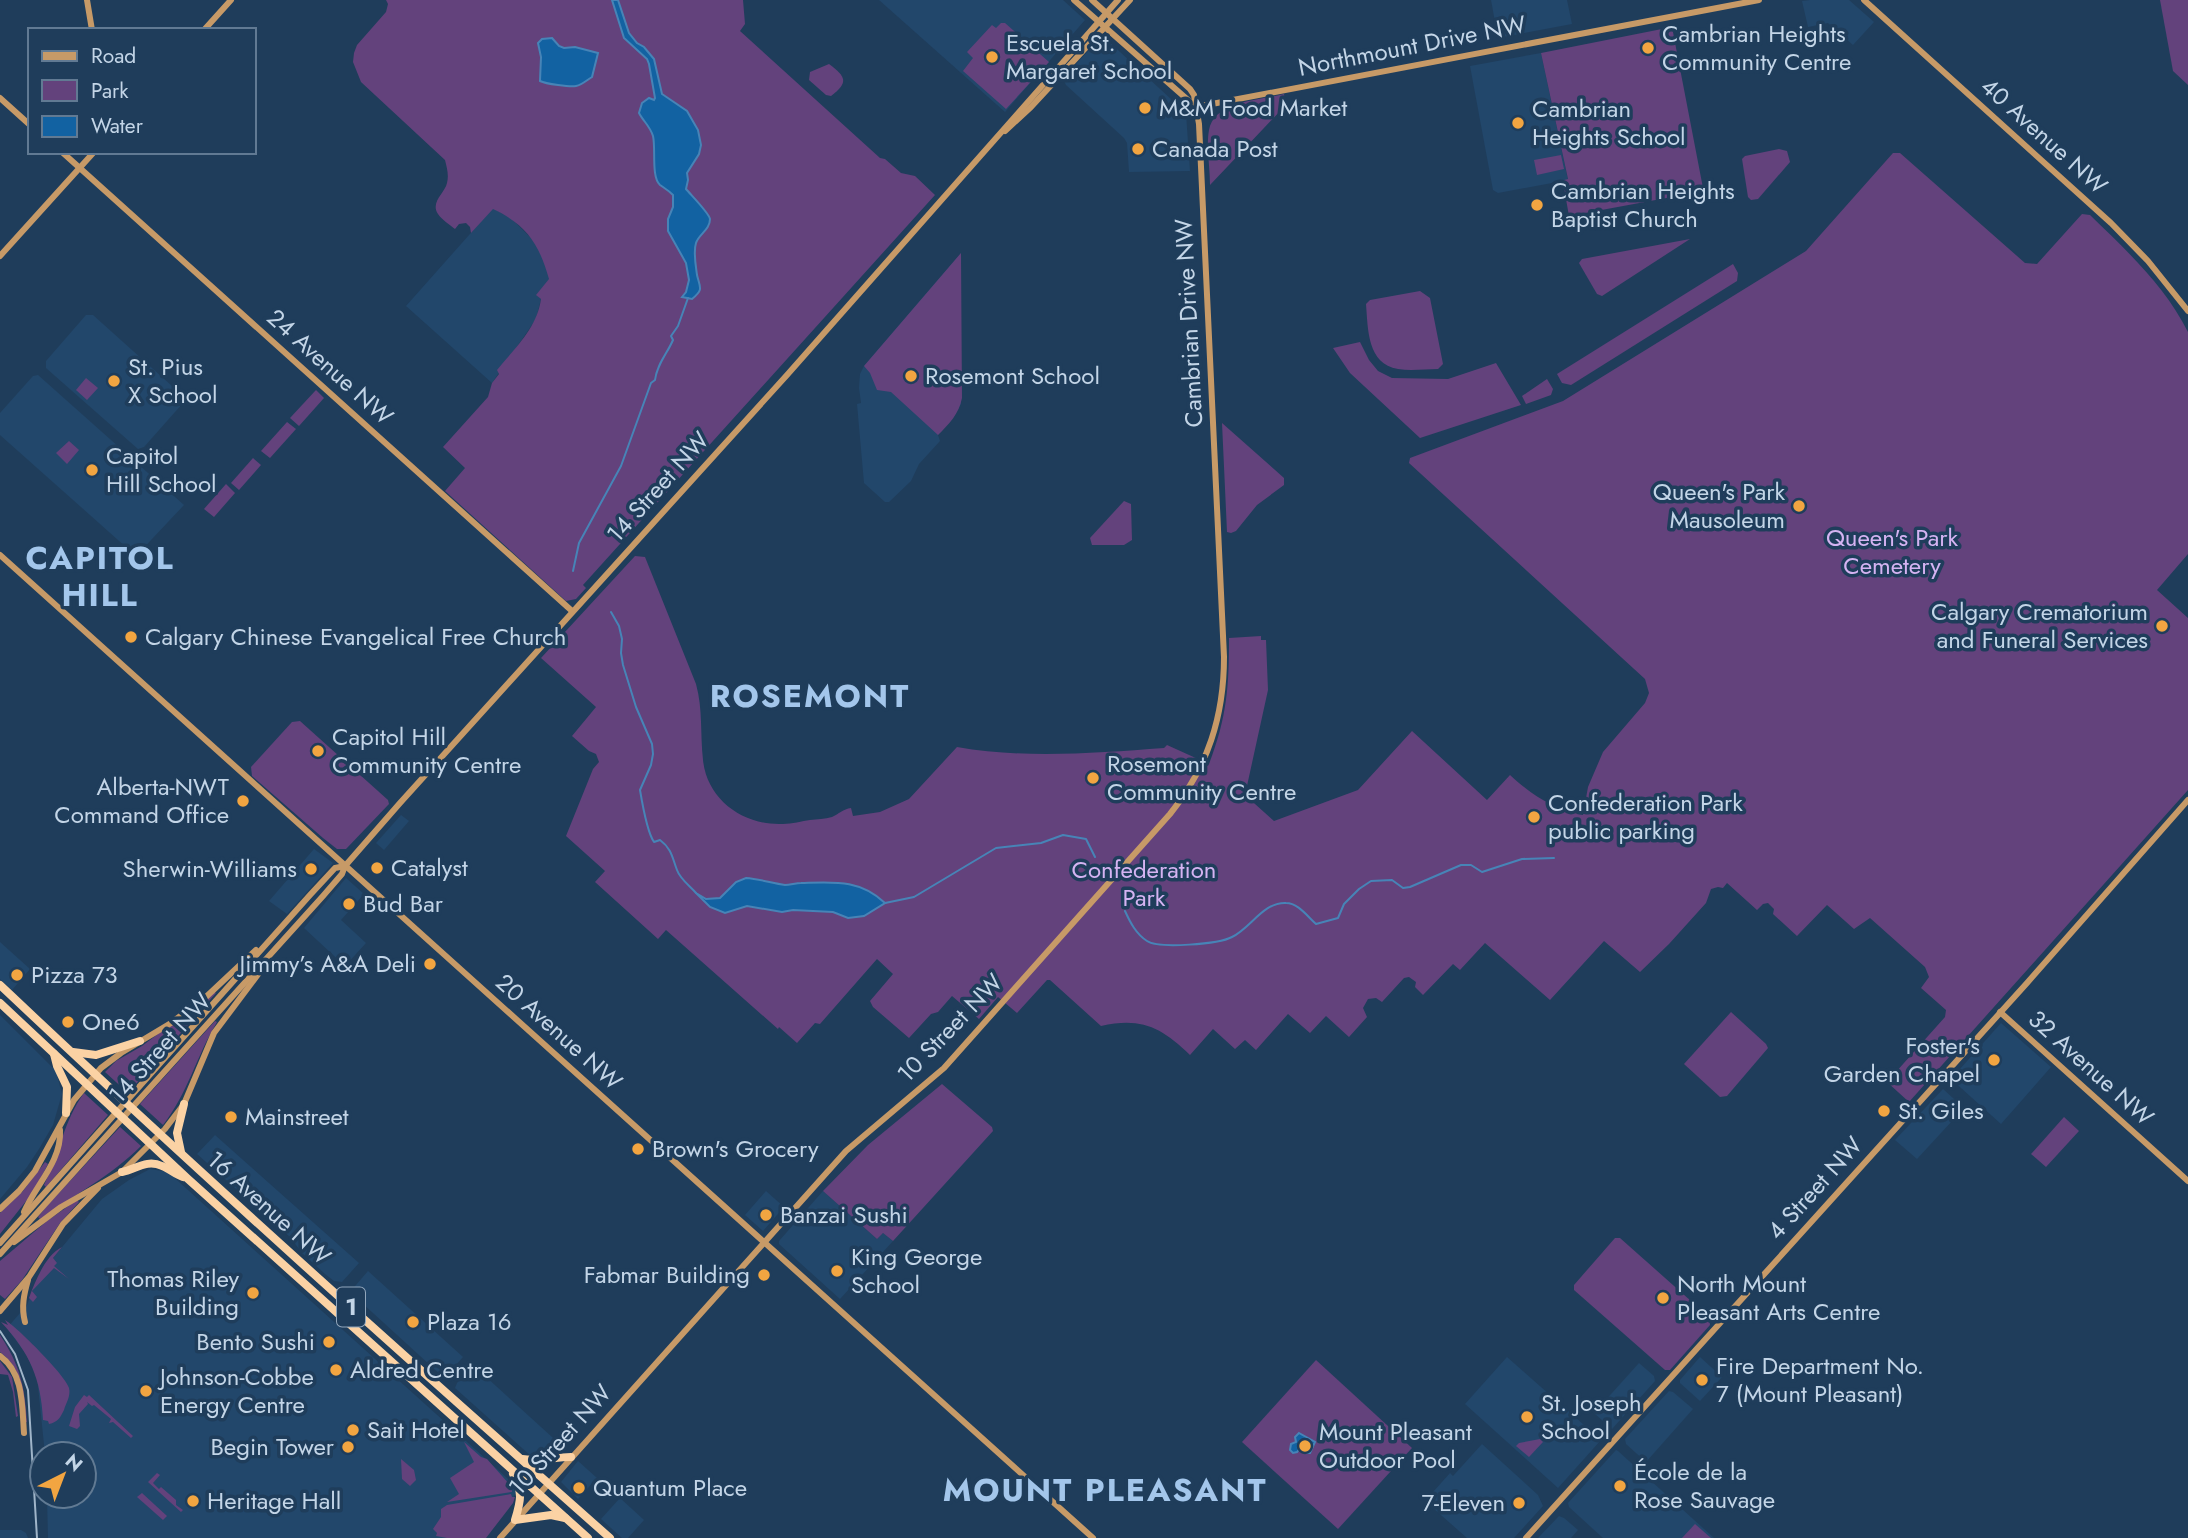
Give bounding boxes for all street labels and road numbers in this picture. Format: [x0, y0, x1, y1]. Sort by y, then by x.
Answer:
street label: Northmount Drive NW [1295, 6, 1529, 85]
street label: 40 Avenue NW [1973, 69, 2116, 202]
street label: Cambrian Drive NW [1166, 217, 1211, 428]
street label: 24 Avenue NW [259, 300, 401, 433]
street label: 14 Street NW [598, 423, 717, 550]
street label: 20 Avenue NW [488, 965, 631, 1098]
street label: 10 Street NW [889, 965, 1011, 1090]
street label: 14 Street NW [100, 984, 219, 1111]
street label: 32 Avenue NW [2021, 1002, 2162, 1134]
street label: 4 Street NW [1759, 1128, 1871, 1247]
street label: 16 Avenue NW [200, 1142, 339, 1273]
road number: 1 [337, 1288, 365, 1326]
street label: 10 Street NW [500, 1376, 619, 1503]

